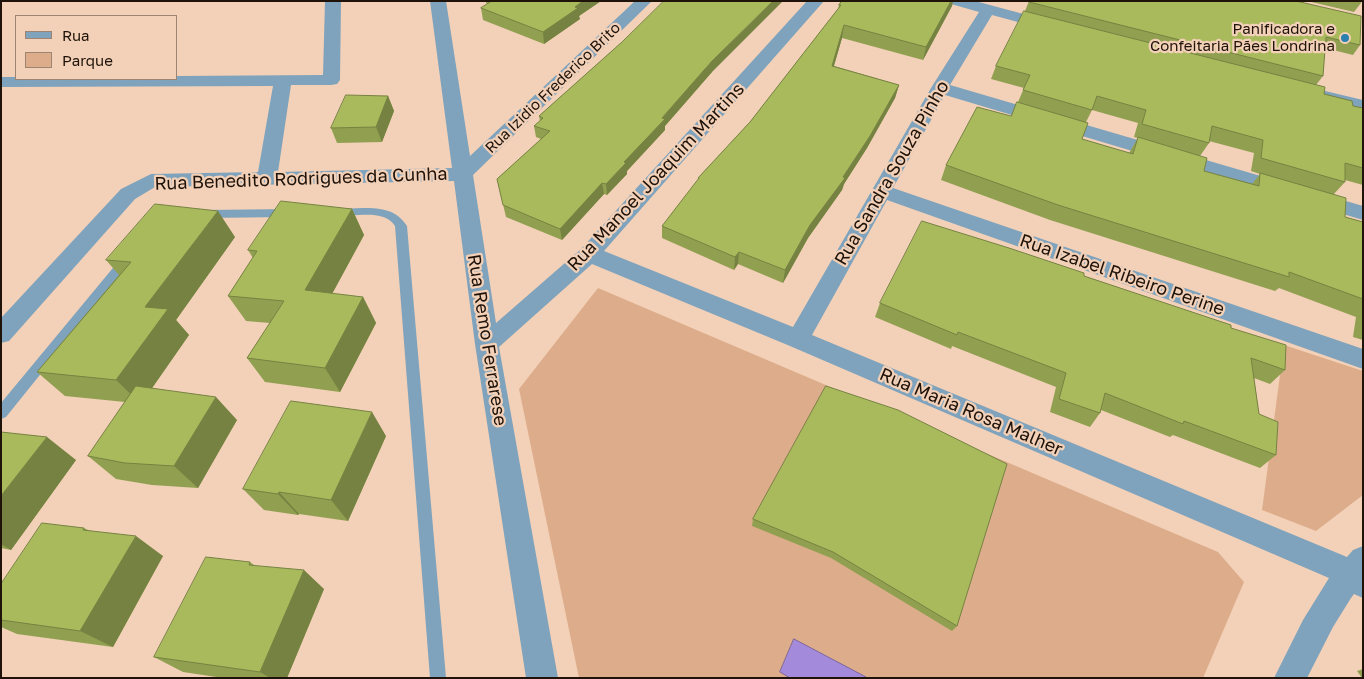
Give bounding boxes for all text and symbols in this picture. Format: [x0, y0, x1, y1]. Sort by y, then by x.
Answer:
legend [15, 15, 178, 80]
street label: Rua Izidio Frederico Brito [482, 19, 624, 157]
place label: Panificadora e Confeitaria Pães Londrina [1150, 20, 1335, 55]
text: Rua [62, 26, 89, 44]
marker: Panificadora e Confeitaria Pães Londrina [1339, 32, 1351, 44]
text: Parque [62, 51, 113, 69]
street label: Rua Sandra Souza Pinho [830, 77, 954, 269]
street label: Rua Manoel Joaquim Martins [563, 78, 749, 276]
street label: Rua Benedito Rodrigues da Cunha [154, 163, 448, 195]
street label: Rua Izabel Ribeiro Perine [1017, 230, 1227, 320]
street label: Rua Remo Ferrarese [463, 253, 511, 427]
street label: Rua Maria Rosa Malher [876, 364, 1066, 460]

